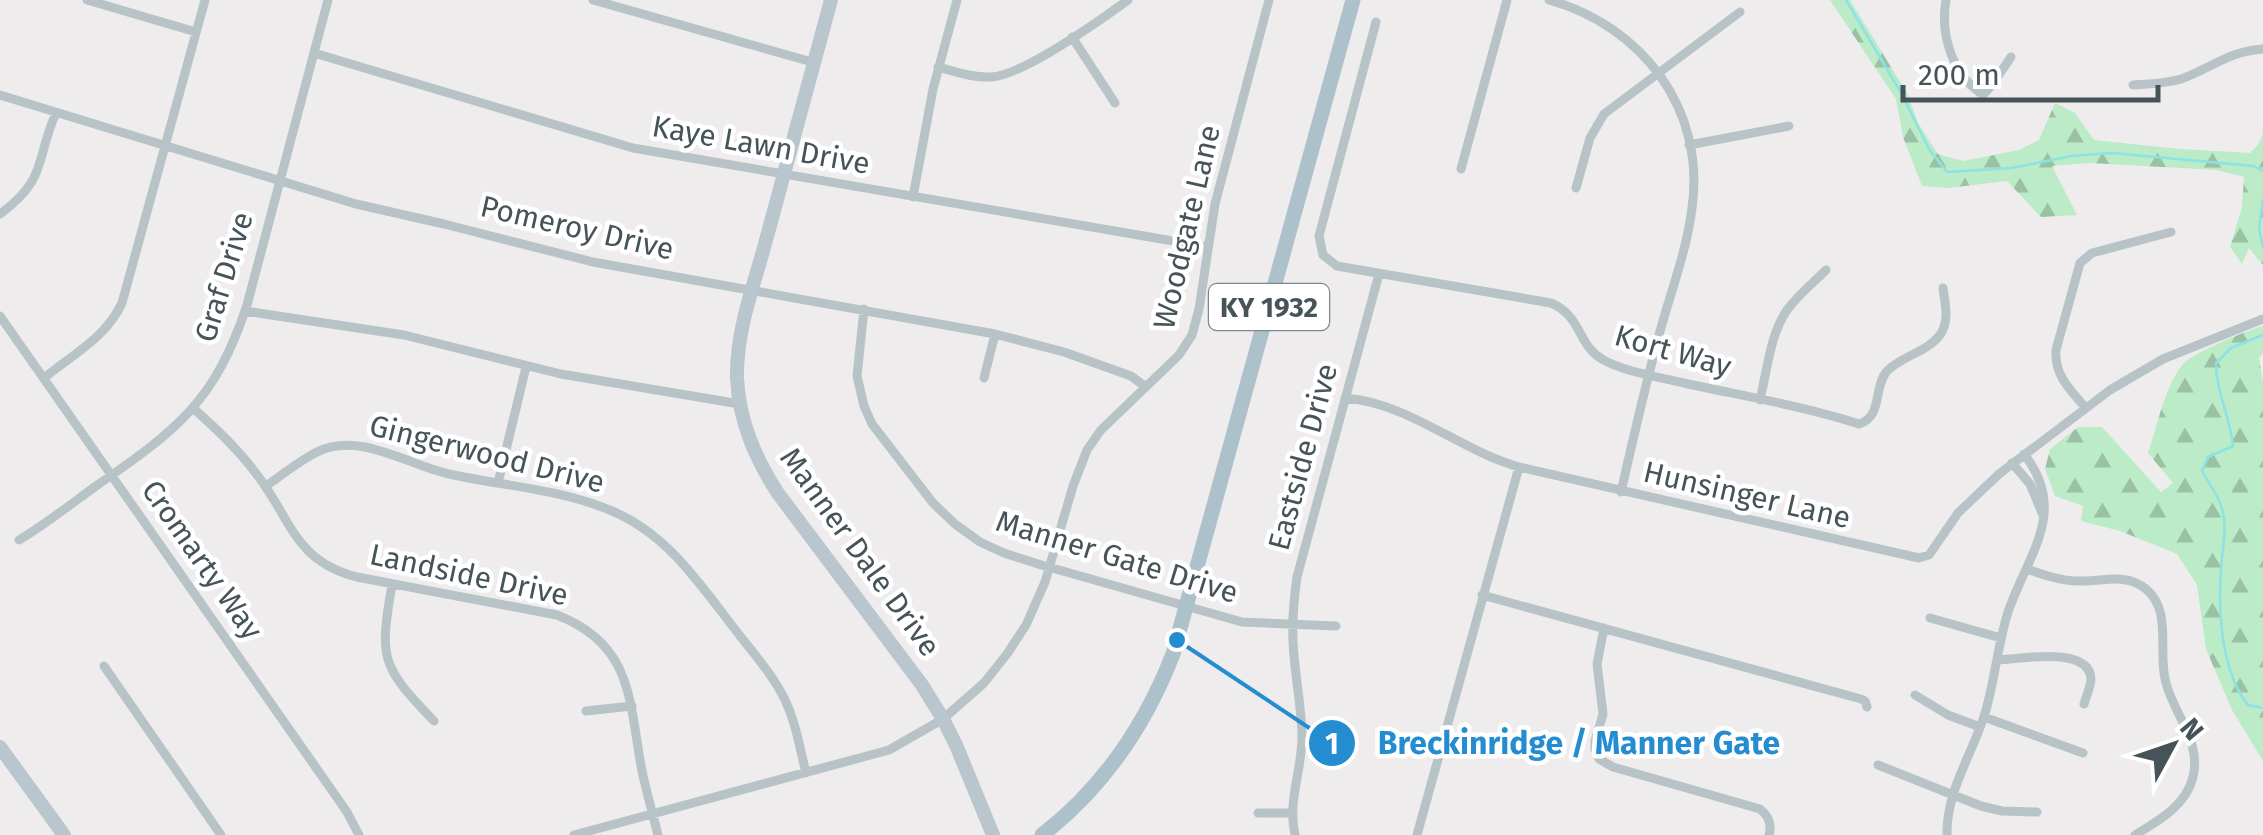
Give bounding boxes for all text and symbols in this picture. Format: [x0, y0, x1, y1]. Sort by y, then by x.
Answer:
scale bar [1903, 40, 2158, 102]
text: 200 m [1918, 57, 2000, 93]
street label: Kaye Lawn Drive [649, 108, 873, 182]
street label: Woodgate Lane [1146, 121, 1228, 333]
street label: Pomeroy Drive [477, 188, 677, 268]
street label: Graf Drive [187, 208, 261, 346]
road number: KY 1932 [1209, 284, 1329, 330]
street label: Kort Way [1611, 317, 1736, 385]
street label: Eastside Drive [1261, 360, 1345, 554]
street label: Gingerwood Drive [366, 407, 608, 501]
street label: Manner Dale Drive [772, 441, 948, 663]
street label: Hunsinger Lane [1640, 454, 1854, 536]
street label: Cromarty Way [134, 473, 270, 647]
street label: Manner Gate Drive [992, 503, 1242, 611]
street label: Landside Drive [367, 536, 571, 614]
north arrow [2123, 695, 2223, 795]
callout: Breckinridge / Manner Gate [1307, 712, 1800, 774]
text: N [2173, 712, 2210, 747]
text: Breckinridge / Manner Gate [1378, 724, 1780, 762]
text: 1 [1325, 726, 1339, 762]

